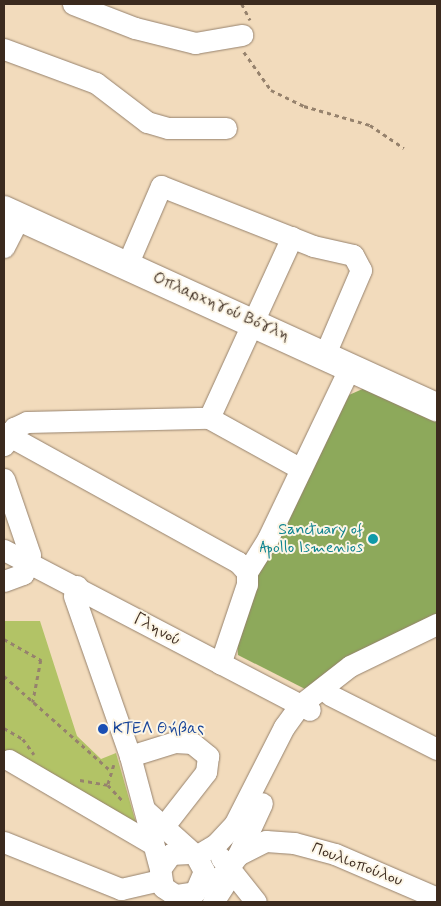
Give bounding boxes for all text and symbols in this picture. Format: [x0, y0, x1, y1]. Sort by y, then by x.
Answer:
street label: Οπλαρχηγού Βόγλη [150, 268, 292, 346]
place label: Sanctuary of Apollo Ismenios [257, 520, 363, 558]
marker: Sanctuary of Apollo Ismenios [367, 533, 379, 545]
street label: Γληνού [130, 609, 184, 651]
place label: ΚΤΕΛ Θήβας [113, 719, 204, 739]
marker: ΚΤΕΛ Θήβας [97, 723, 109, 735]
street label: Πουλιοπούλου [309, 839, 405, 891]

